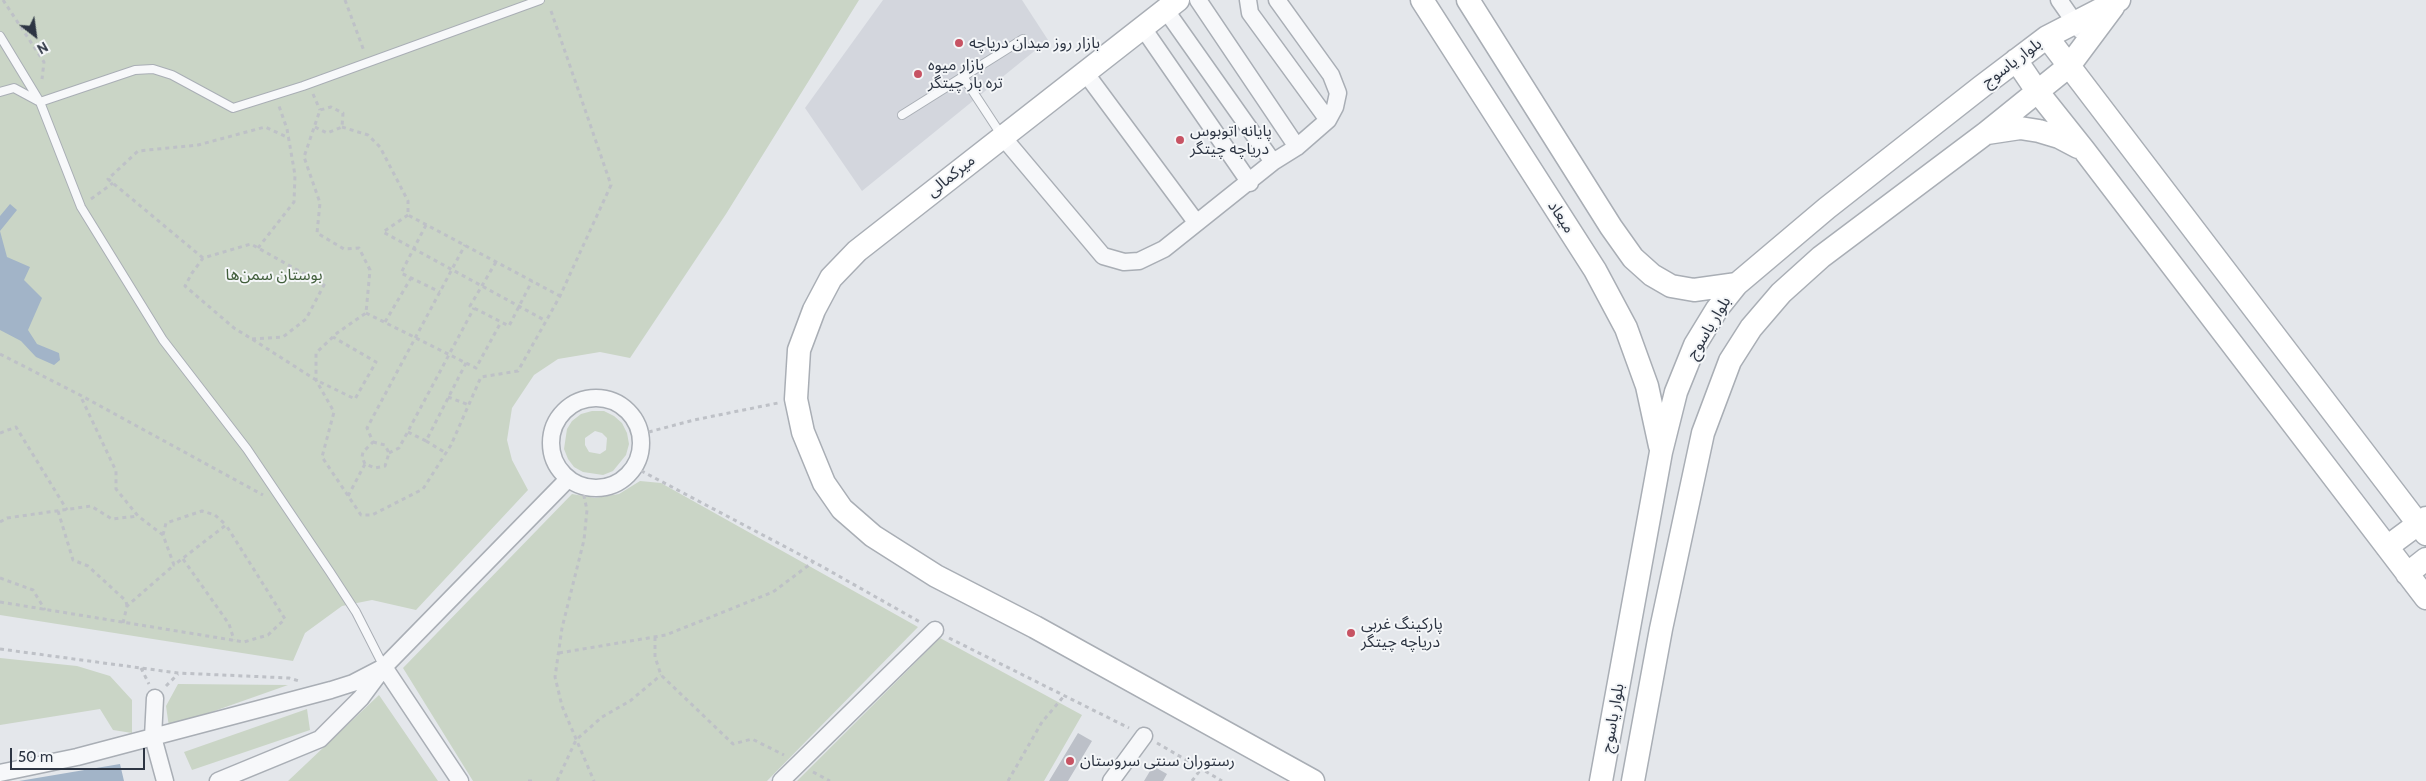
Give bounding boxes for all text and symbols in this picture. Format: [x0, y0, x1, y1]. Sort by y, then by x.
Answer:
north arrow [10, 10, 60, 60]
place label: بازار روز میدان دریاچه [969, 33, 1100, 53]
street label: بلوار یاسوج [1978, 34, 2046, 92]
marker: بازار روز میدان دریاچه [953, 37, 965, 49]
text: N [34, 38, 51, 58]
place label: بازار میوه تره بار چیتگر [928, 55, 1003, 93]
marker: بازار میوه تره بار چیتگر [912, 68, 924, 80]
place label: پایانه اتوبوس دریاچه چیتگر [1190, 121, 1272, 159]
marker: پایانه اتوبوس دریاچه چیتگر [1174, 134, 1186, 146]
street label: میرکمالی [923, 151, 979, 201]
street label: میعاد [1543, 197, 1579, 237]
park label: بوستان سمن‌ها [226, 265, 322, 285]
street label: بلوار یاسوج [1683, 293, 1735, 363]
place label: پارکینگ غربی دریاچه چیتگر [1361, 614, 1443, 652]
marker: پارکینگ غربی دریاچه چیتگر [1345, 627, 1357, 639]
street label: بلوار یاسوج [1597, 682, 1629, 754]
scale bar [12, 738, 148, 770]
text: 50 m [18, 748, 53, 766]
place label: رستوران سنتی سروستان [1080, 751, 1235, 771]
marker: رستوران سنتی سروستان [1064, 755, 1076, 767]

